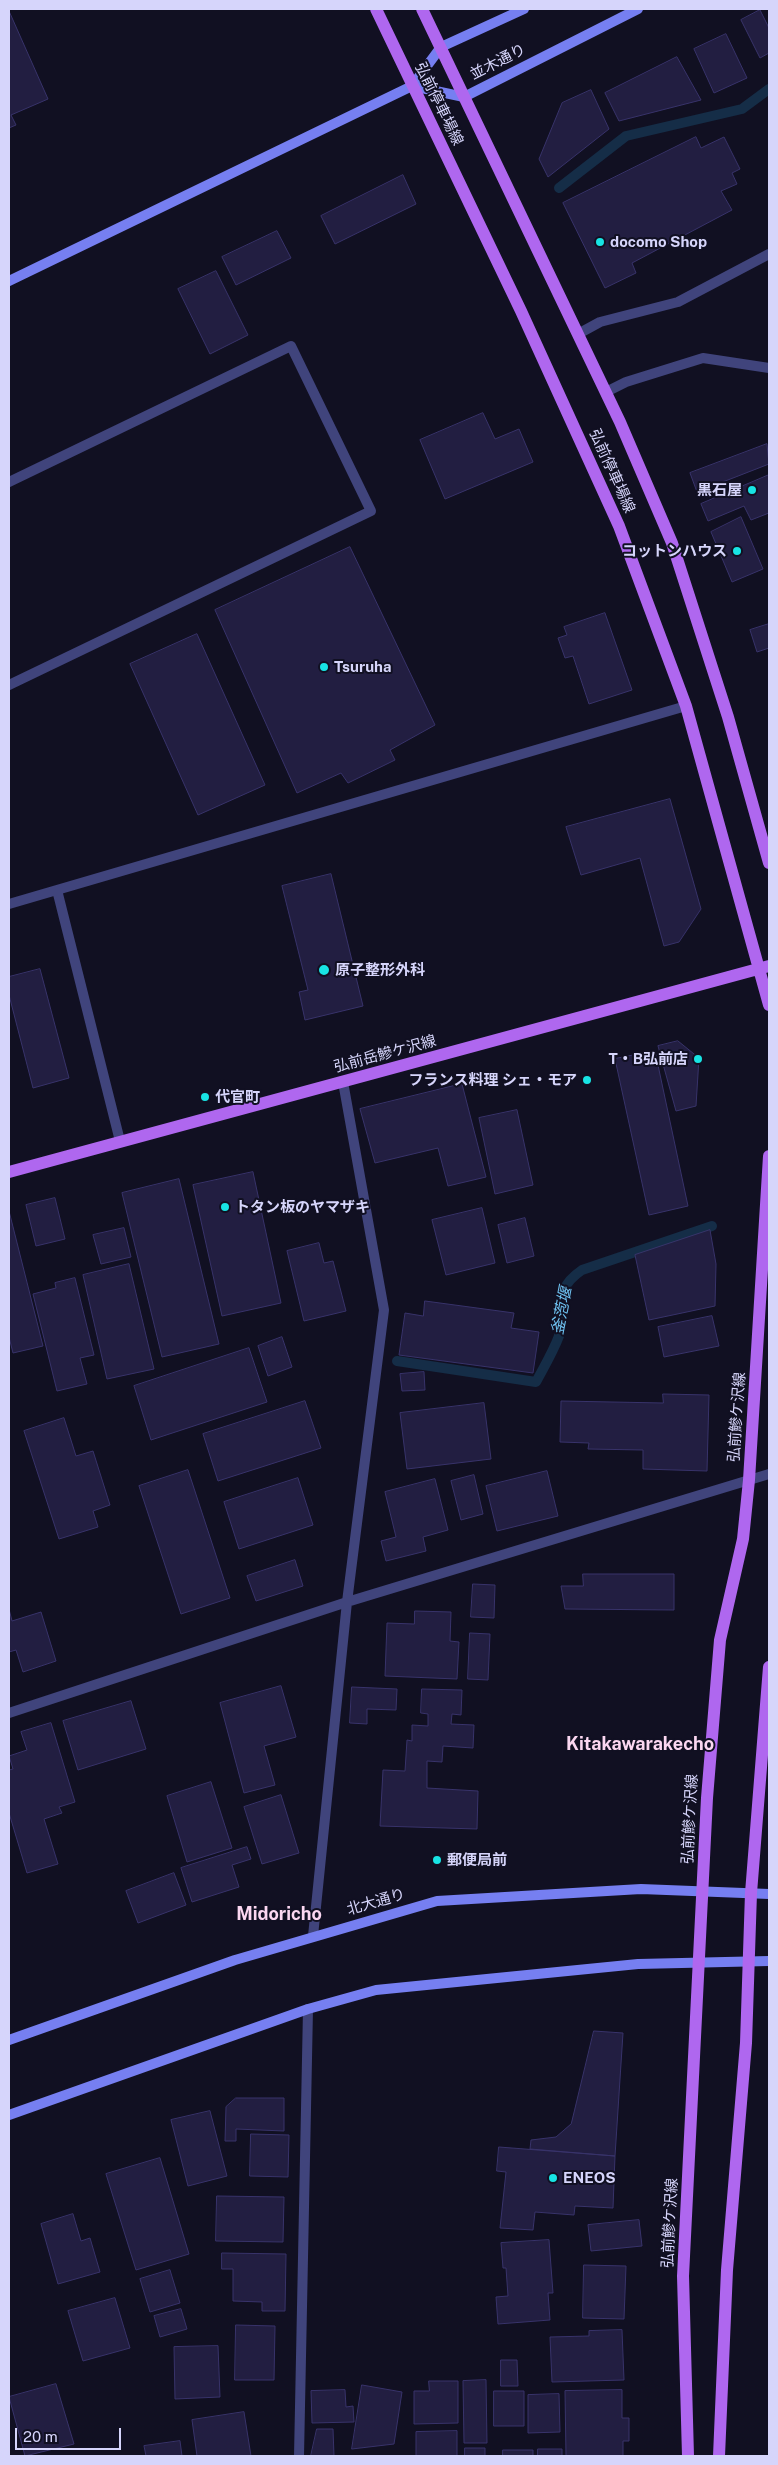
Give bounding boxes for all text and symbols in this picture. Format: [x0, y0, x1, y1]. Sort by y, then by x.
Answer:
street label: 並木通り [467, 40, 529, 84]
street label: 弘前停車場線 [411, 60, 467, 148]
place label: docomo Shop [610, 233, 707, 251]
marker: docomo Shop [594, 236, 606, 248]
street label: 弘前停車場線 [585, 426, 639, 516]
place label: 黒石屋 [697, 481, 742, 499]
marker: 黒石屋 [746, 484, 758, 496]
place label: コットンハウス [622, 542, 727, 560]
marker: コットンハウス [731, 545, 743, 557]
place label: Tsuruha [334, 658, 391, 676]
marker: Tsuruha [318, 661, 330, 673]
place label: 原子整形外科 [335, 961, 425, 979]
marker: 原子整形外科 [317, 963, 331, 977]
street label: 弘前岳鰺ケ沢線 [332, 1032, 438, 1076]
place label: T・B弘前店 [608, 1050, 688, 1068]
marker: T・B弘前店 [692, 1053, 704, 1065]
place label: フランス料理 シェ・モア [409, 1071, 577, 1089]
marker: フランス料理 シェ・モア [581, 1074, 593, 1086]
place label: 代官町 [215, 1088, 260, 1106]
marker: 代官町 [199, 1091, 211, 1103]
place label: トタン板のヤマザキ [235, 1198, 370, 1216]
marker: トタン板のヤマザキ [219, 1201, 231, 1213]
water label: 釜萢堰 [548, 1286, 576, 1336]
street label: 弘前鰺ケ沢線 [725, 1371, 749, 1463]
district label: Kitakawarakecho [566, 1733, 714, 1755]
street label: 弘前鰺ケ沢線 [679, 1774, 701, 1864]
place label: 郵便局前 [447, 1851, 507, 1869]
marker: 郵便局前 [431, 1854, 443, 1866]
street label: 北大通り [345, 1885, 407, 1919]
district label: Midoricho [236, 1903, 322, 1925]
place label: ENEOS [563, 2169, 616, 2187]
marker: ENEOS [547, 2172, 559, 2184]
street label: 弘前鰺ケ沢線 [659, 2178, 681, 2268]
scale bar [18, 2418, 124, 2450]
text: 20 m [23, 2428, 58, 2445]

